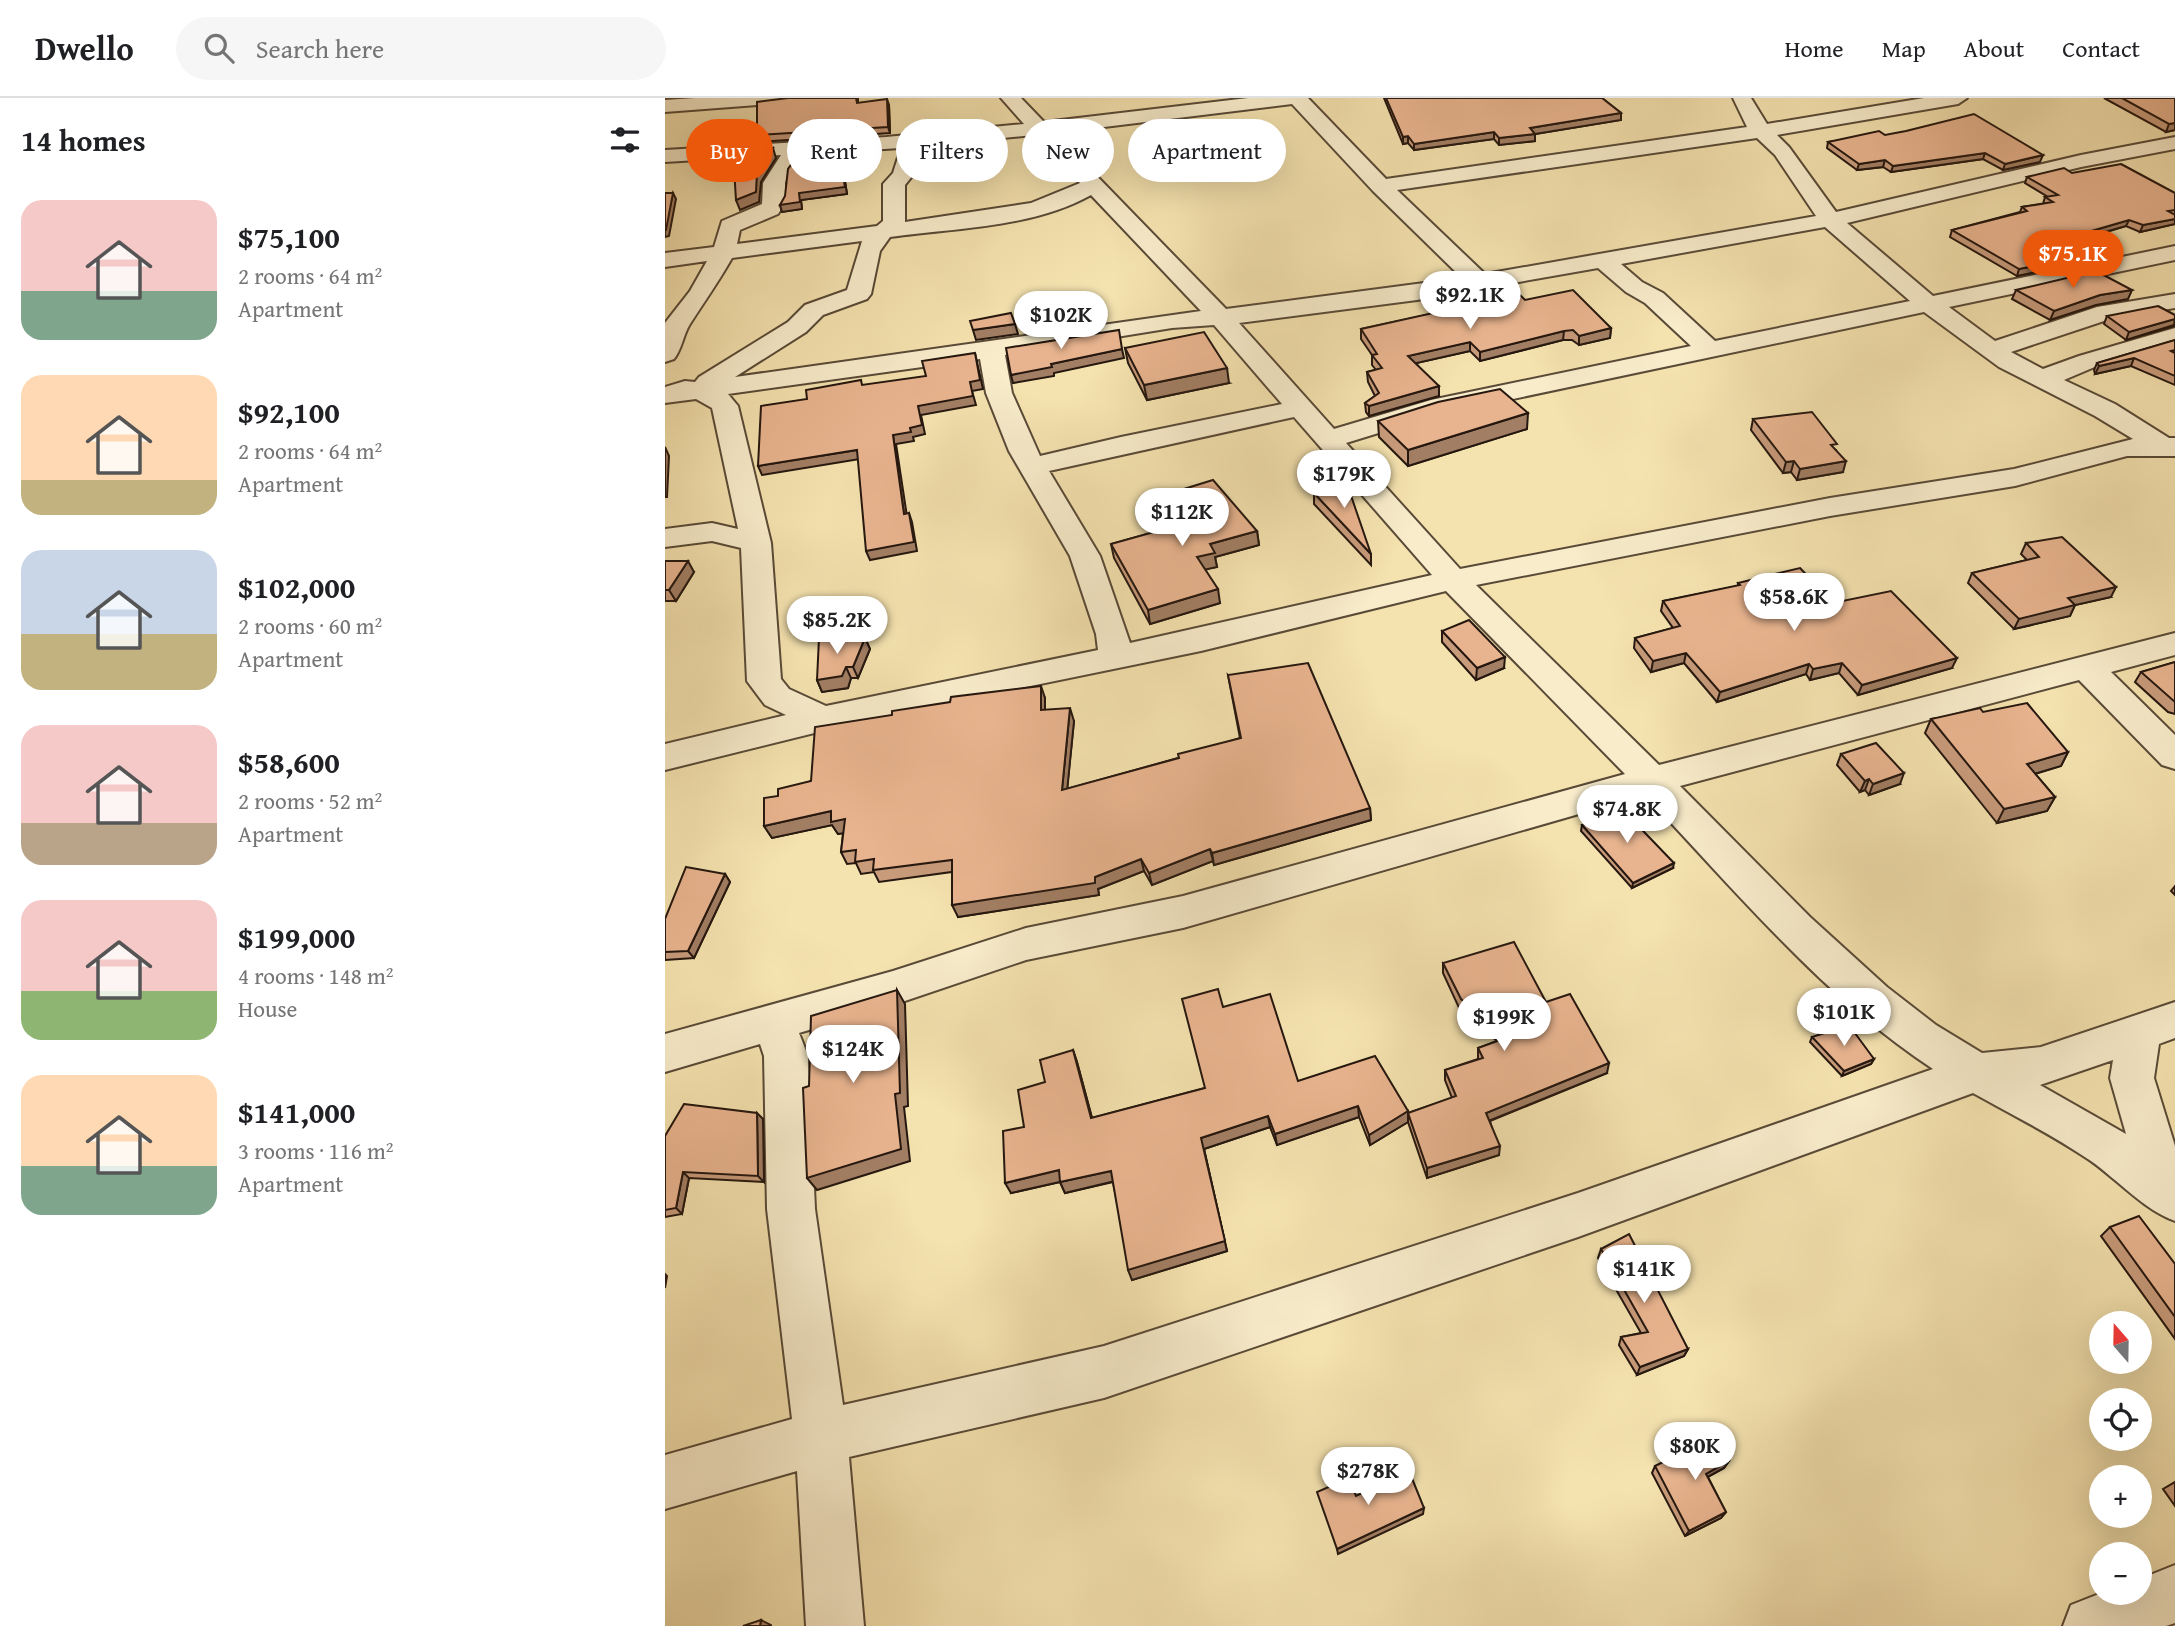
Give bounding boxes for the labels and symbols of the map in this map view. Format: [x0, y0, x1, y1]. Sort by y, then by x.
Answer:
pin: $75.1K [2016, 230, 2130, 290]
pin: $92.1K [1413, 272, 1527, 331]
pin: $102K [1012, 292, 1110, 351]
pin: $179K [1295, 450, 1393, 510]
pin: $112K [1133, 489, 1231, 548]
pin: $58.6K [1737, 574, 1851, 633]
pin: $85.2K [780, 596, 894, 656]
pin: $74.8K [1570, 786, 1684, 845]
pin: $101K [1795, 988, 1893, 1048]
pin: $199K [1455, 993, 1553, 1053]
pin: $124K [804, 1026, 902, 1085]
pin: $141K [1595, 1246, 1693, 1305]
north arrow [2089, 1311, 2153, 1374]
pin: $80K [1654, 1422, 1736, 1482]
pin: $278K [1319, 1448, 1417, 1507]

